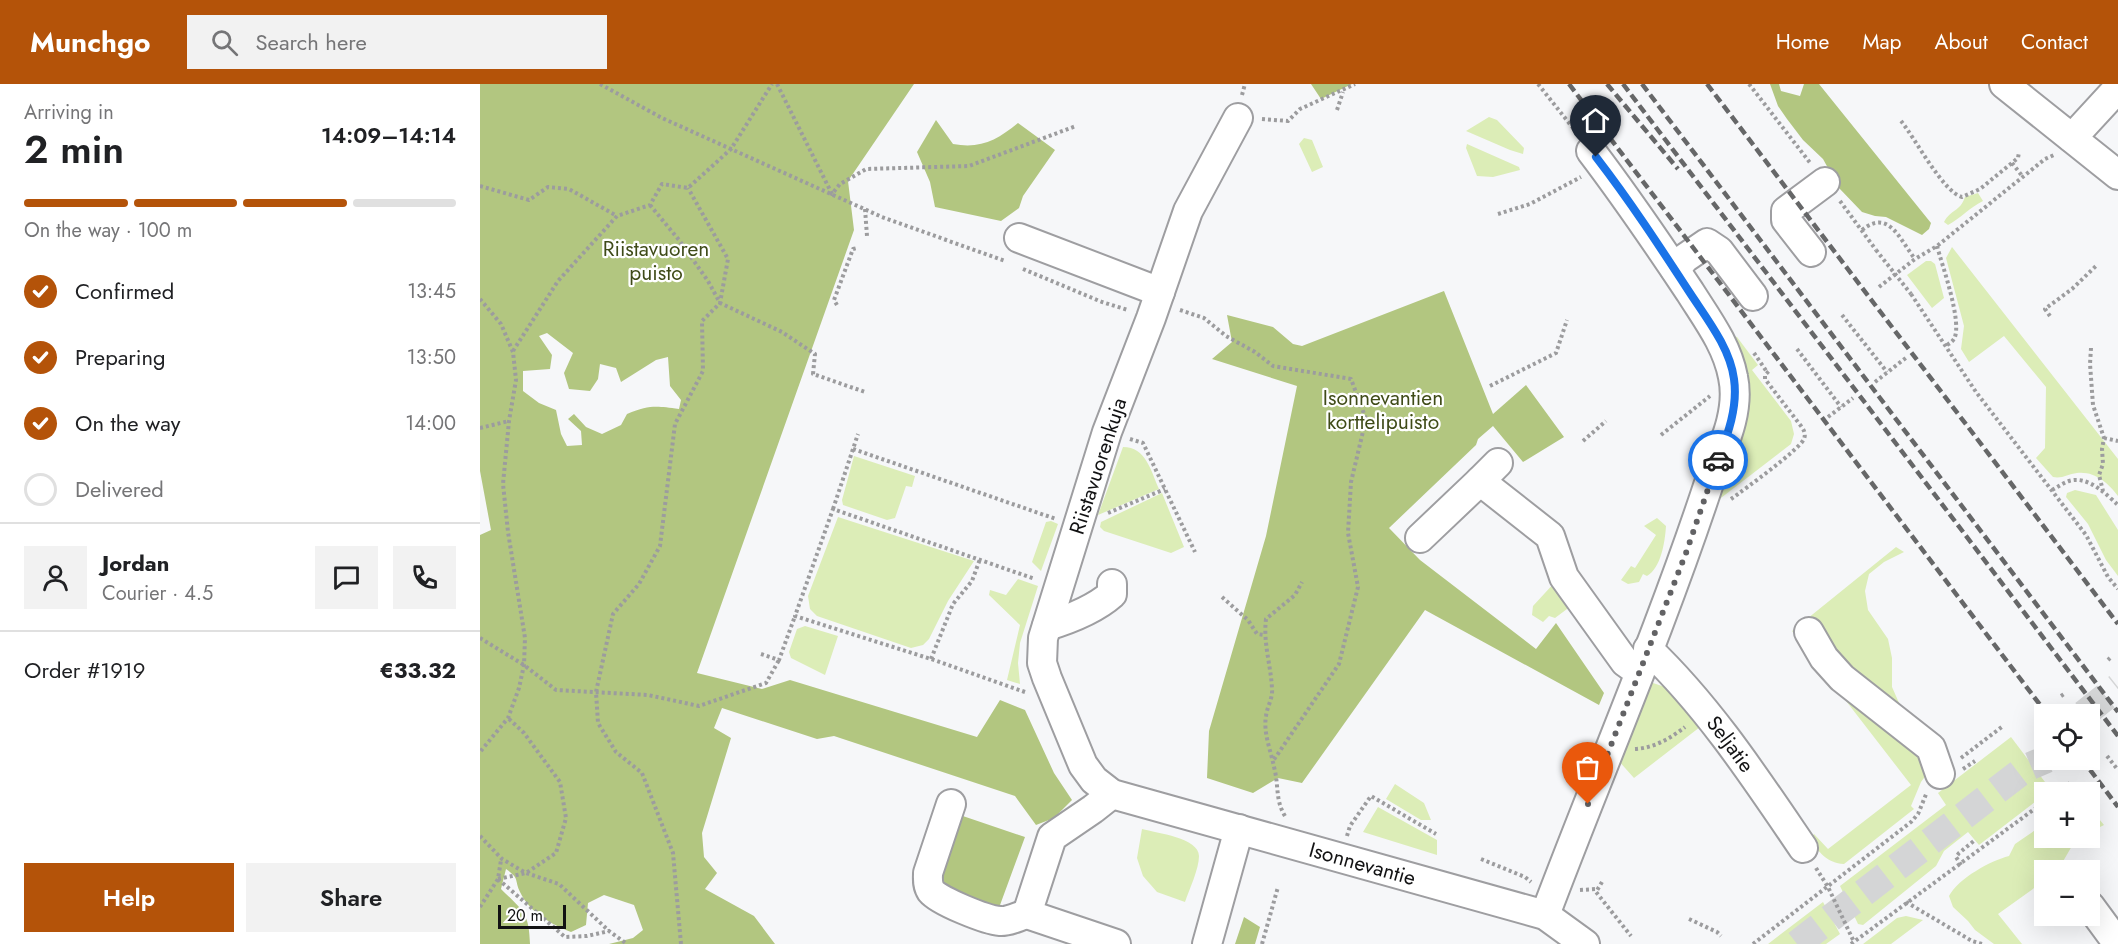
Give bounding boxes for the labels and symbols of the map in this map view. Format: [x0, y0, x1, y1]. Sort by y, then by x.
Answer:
pin [1570, 95, 1621, 157]
park label: Riistavuoren puisto [603, 234, 709, 288]
park label: Isonnevantien korttelipuisto [1323, 383, 1443, 437]
street label: Riistavuorenkuja [1062, 394, 1134, 538]
courier [1688, 430, 1748, 490]
street label: Seljatie [1699, 709, 1762, 779]
pin [1562, 742, 1613, 804]
street label: Isonnevantie [1306, 835, 1419, 893]
scale bar [498, 902, 566, 930]

